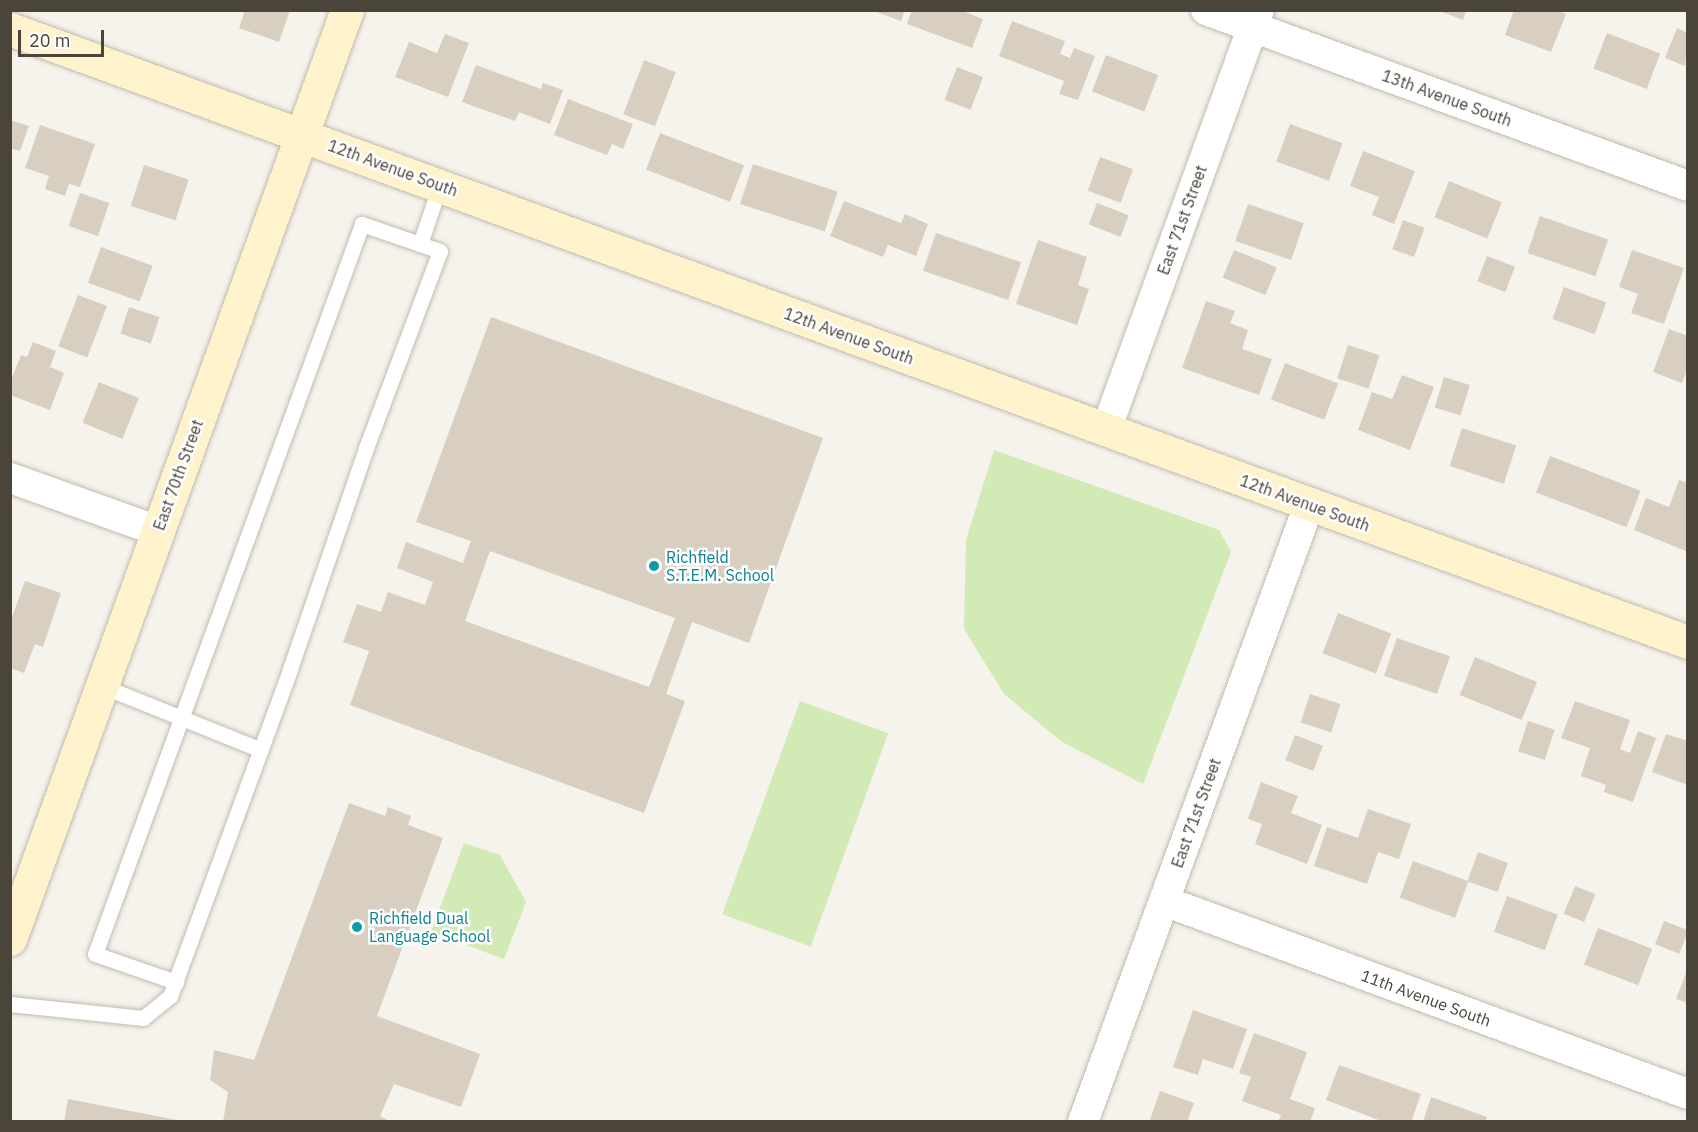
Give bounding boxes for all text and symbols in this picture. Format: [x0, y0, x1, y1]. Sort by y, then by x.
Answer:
scale bar [21, 18, 106, 56]
text: 20 m [29, 29, 71, 52]
street label: 13th Avenue South [1379, 66, 1515, 130]
street label: 12th Avenue South [325, 136, 461, 200]
street label: East 71st Street [1153, 163, 1211, 277]
street label: 12th Avenue South [781, 304, 917, 368]
street label: East 70th Street [149, 417, 207, 533]
street label: 12th Avenue South [1237, 471, 1373, 535]
place label: Richfield S.T.E.M. School [666, 547, 774, 585]
marker: Richfield S.T.E.M. School [647, 559, 661, 573]
street label: East 71st Street [1167, 756, 1225, 870]
place label: Richfield Dual Language School [369, 908, 490, 946]
marker: Richfield Dual Language School [350, 920, 364, 934]
street label: 11th Avenue South [1358, 966, 1494, 1030]

